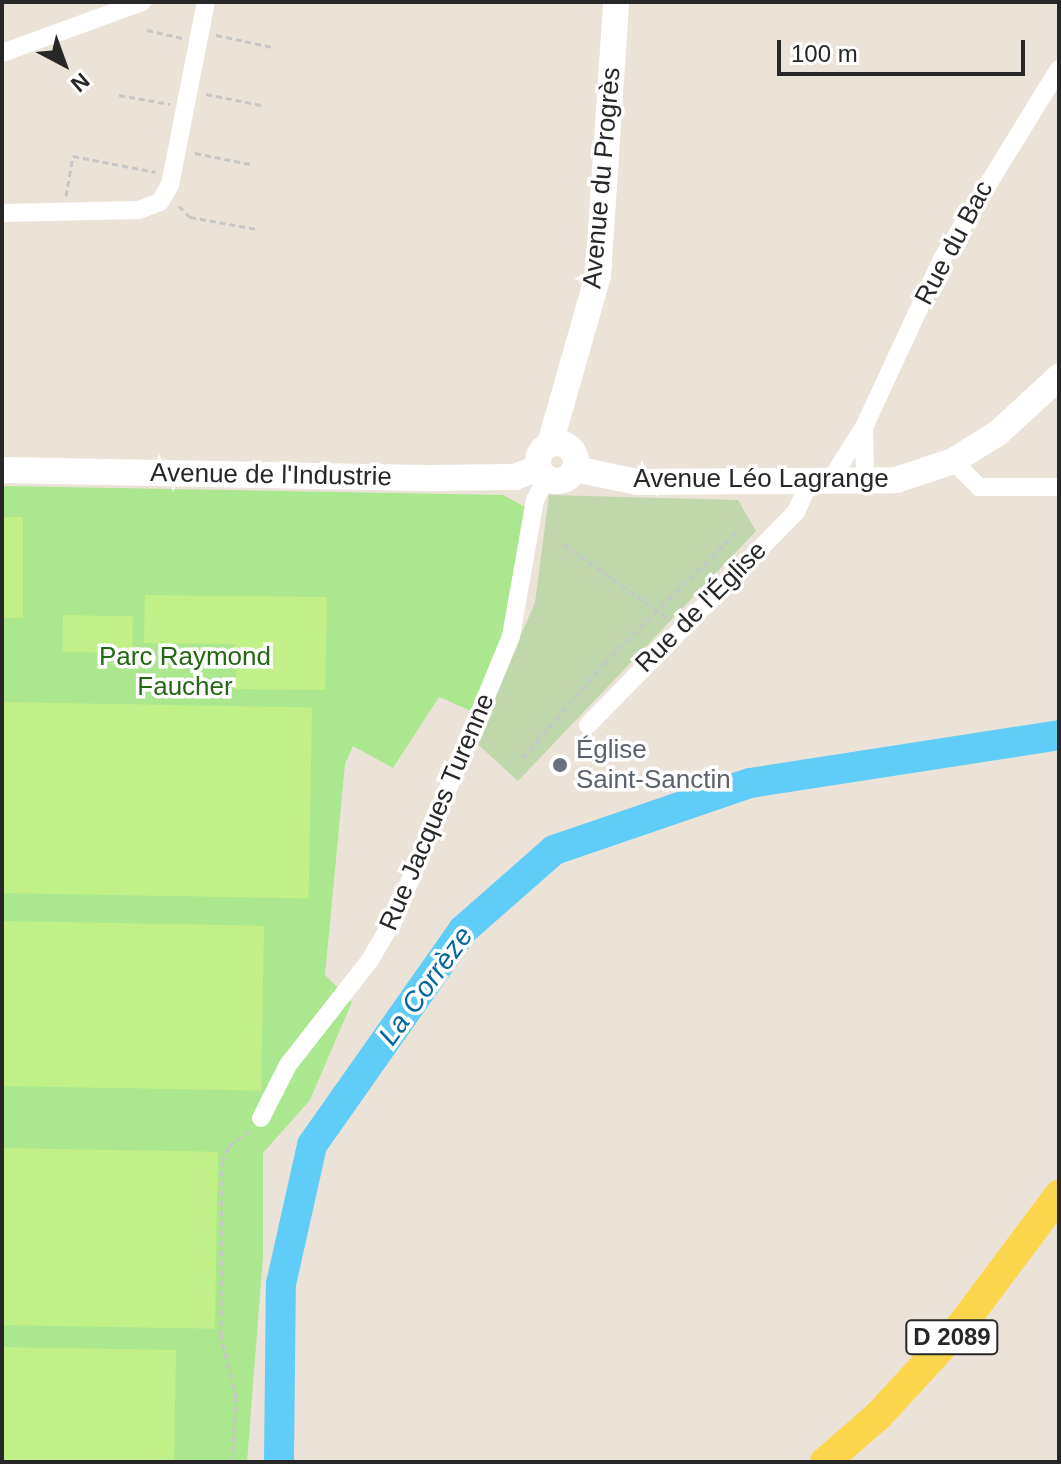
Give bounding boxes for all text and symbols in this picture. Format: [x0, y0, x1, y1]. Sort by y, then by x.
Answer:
north arrow [24, 24, 104, 104]
scale bar [781, 24, 1029, 74]
text: 100 m [791, 40, 858, 67]
street label: Avenue du Progrès [577, 66, 627, 290]
text: N [66, 68, 94, 97]
street label: Rue du Bac [908, 176, 1000, 310]
street label: Avenue de l'Industrie [150, 457, 392, 493]
street label: Avenue Léo Lagrange [633, 463, 889, 495]
street label: Rue de l'Église [629, 535, 773, 679]
park label: Parc Raymond Faucher [99, 641, 271, 702]
street label: Rue Jacques Turenne [373, 689, 501, 935]
place label: Église Saint-Sanctin [576, 734, 731, 796]
marker: Église Saint-Sanctin [551, 756, 569, 774]
water label: La Corrèze [372, 920, 480, 1052]
road number: D 2089 [904, 1317, 1000, 1357]

